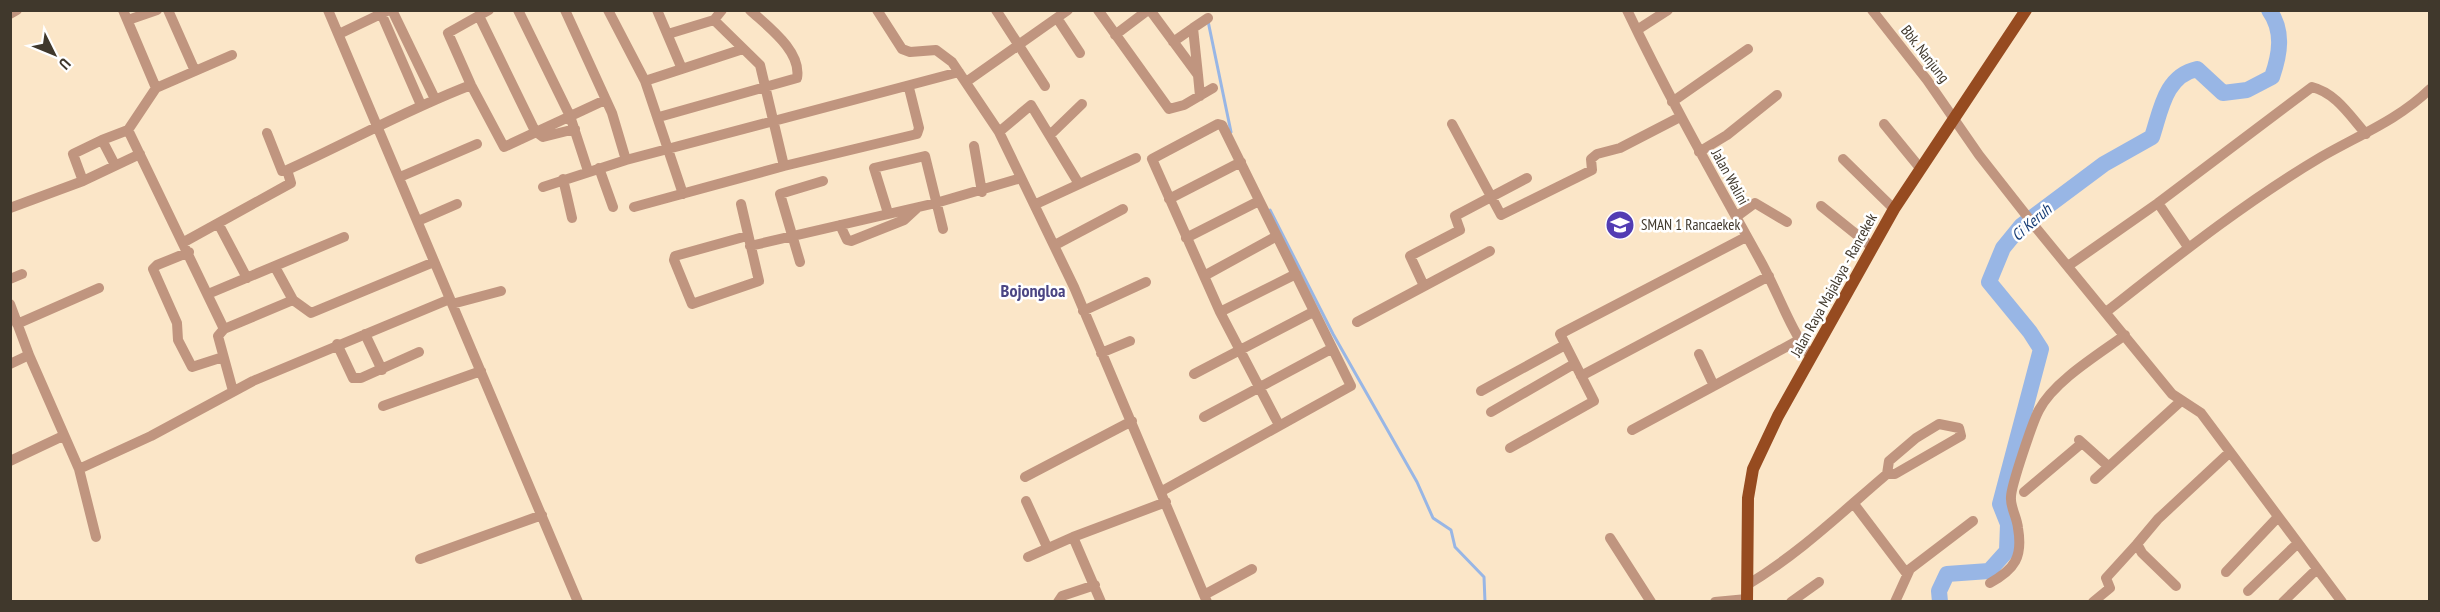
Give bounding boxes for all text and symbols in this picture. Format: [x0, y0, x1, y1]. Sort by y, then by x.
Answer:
street label: Bbk. Nanjung [1897, 21, 1954, 86]
north arrow [24, 24, 84, 84]
text: U [55, 54, 75, 74]
street label: Jalan Walini [1707, 145, 1753, 208]
water label: Ci Keruh [2007, 199, 2056, 245]
school or university icon: SMAN 1 Rancaekek [1604, 209, 1636, 241]
street label: Jalan Raya Majalaya - Rancekek [1786, 210, 1881, 361]
place label: SMAN 1 Rancaekek [1641, 215, 1740, 234]
district label: Bojongloa [1001, 279, 1065, 302]

